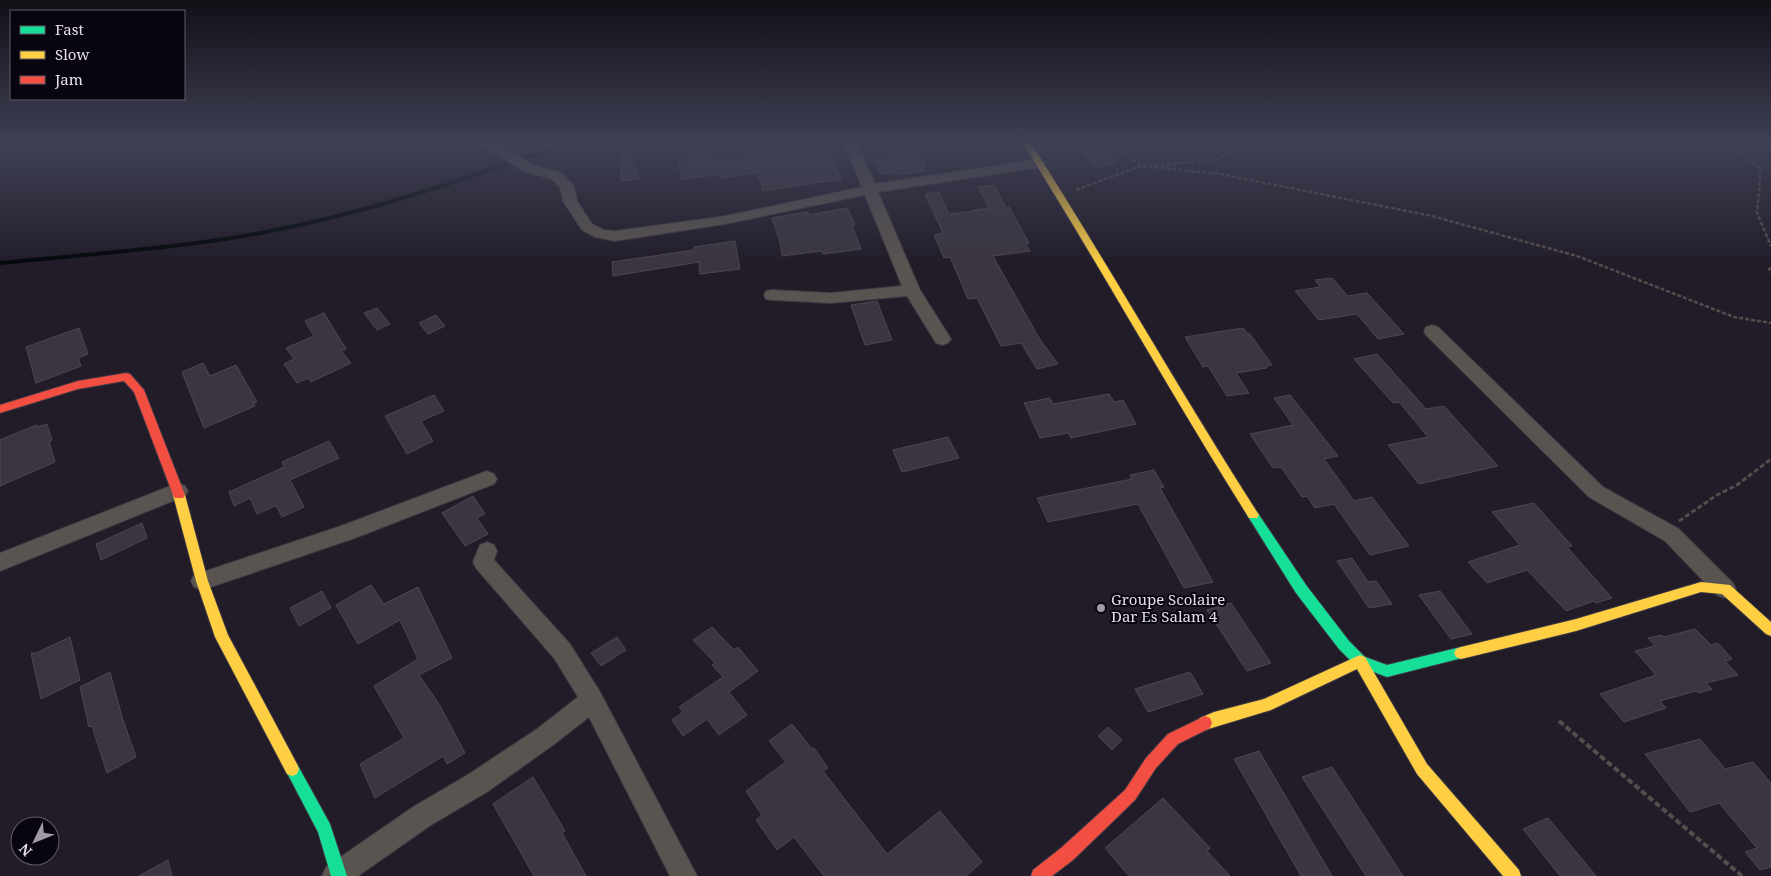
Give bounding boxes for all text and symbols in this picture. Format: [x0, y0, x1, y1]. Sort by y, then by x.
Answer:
legend [10, 10, 185, 100]
text: Fast [55, 19, 84, 39]
text: Slow [55, 44, 89, 64]
text: Jam [54, 69, 83, 89]
place label: Groupe Scolaire Dar Es Salam 4 [1111, 589, 1225, 626]
marker: Groupe Scolaire Dar Es Salam 4 [1095, 602, 1107, 614]
north arrow [10, 816, 60, 866]
text: N [14, 840, 36, 861]

